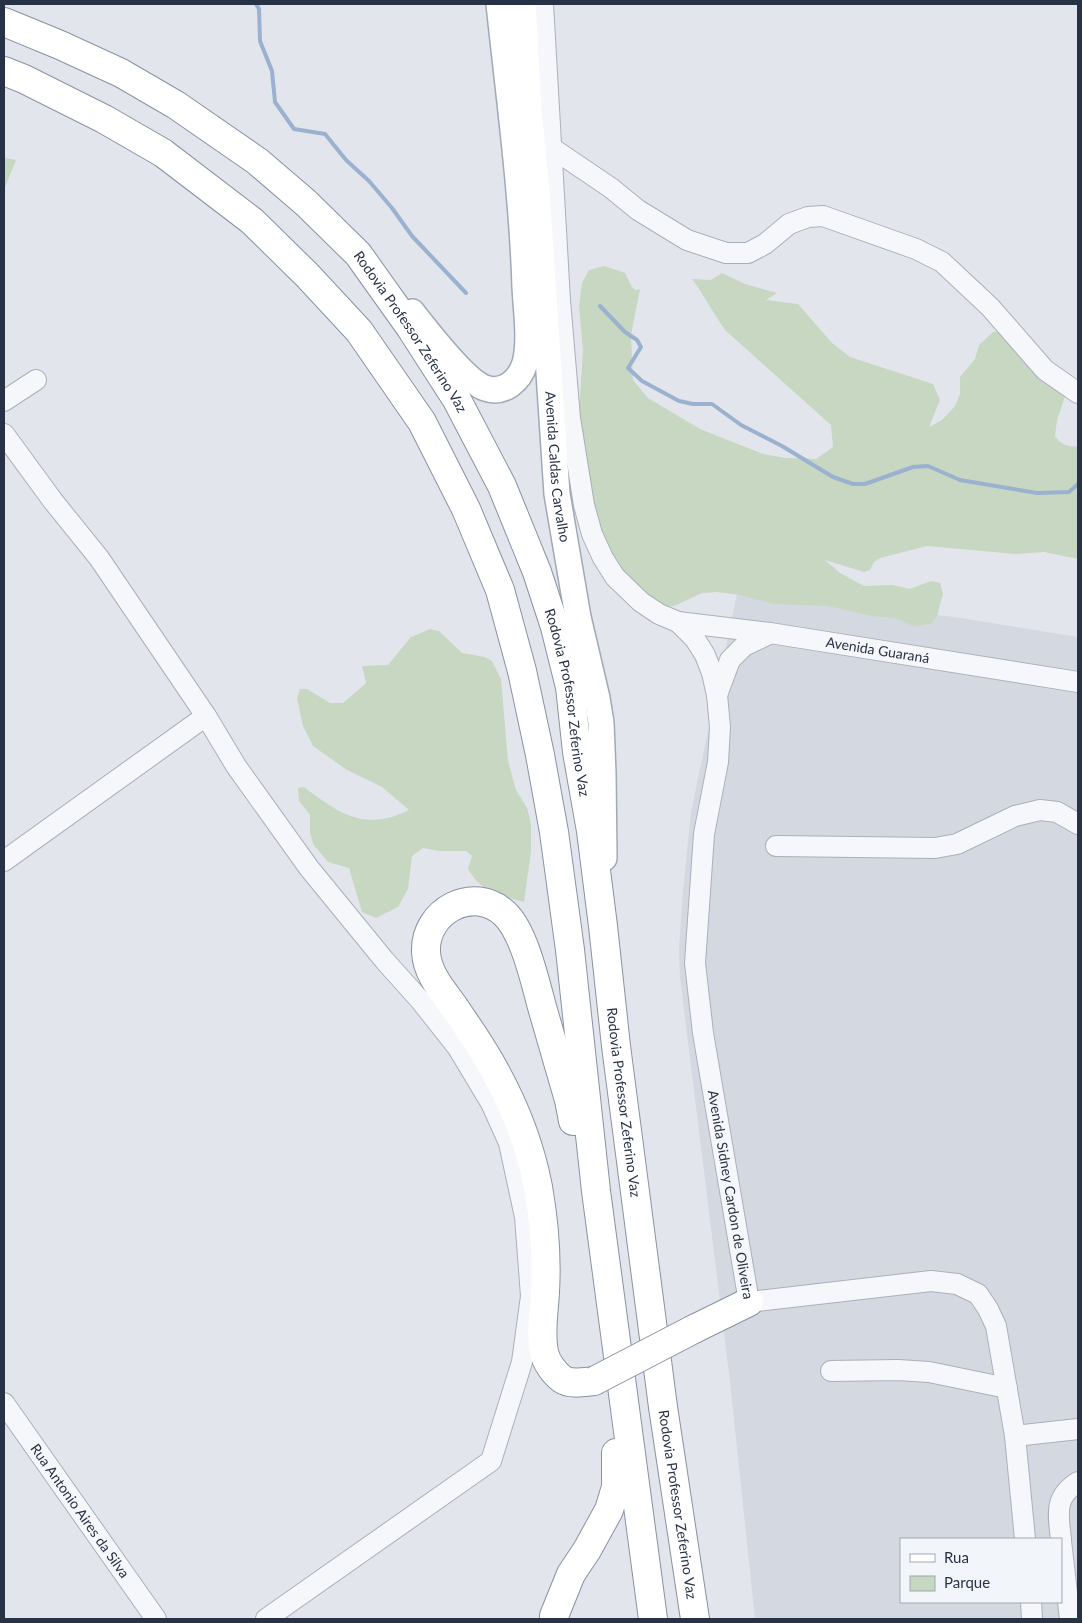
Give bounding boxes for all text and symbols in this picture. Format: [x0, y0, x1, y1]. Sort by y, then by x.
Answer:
street label: Rodovia Professor Zeferino Vaz [350, 247, 471, 415]
street label: Avenida Caldas Carvalho [542, 391, 574, 543]
street label: Rodovia Professor Zeferino Vaz [542, 606, 594, 798]
street label: Avenida Guaraná [825, 633, 931, 666]
street label: Rodovia Professor Zeferino Vaz [604, 1006, 645, 1198]
street label: Avenida Sidney Cardon de Oliveira [705, 1089, 757, 1300]
street label: Rodovia Professor Zeferino Vaz [656, 1409, 701, 1600]
street label: Rua Antonio Aires da Silva [27, 1440, 133, 1581]
legend [900, 1538, 1062, 1603]
text: Rua [944, 1548, 969, 1566]
text: Parque [944, 1573, 990, 1591]

